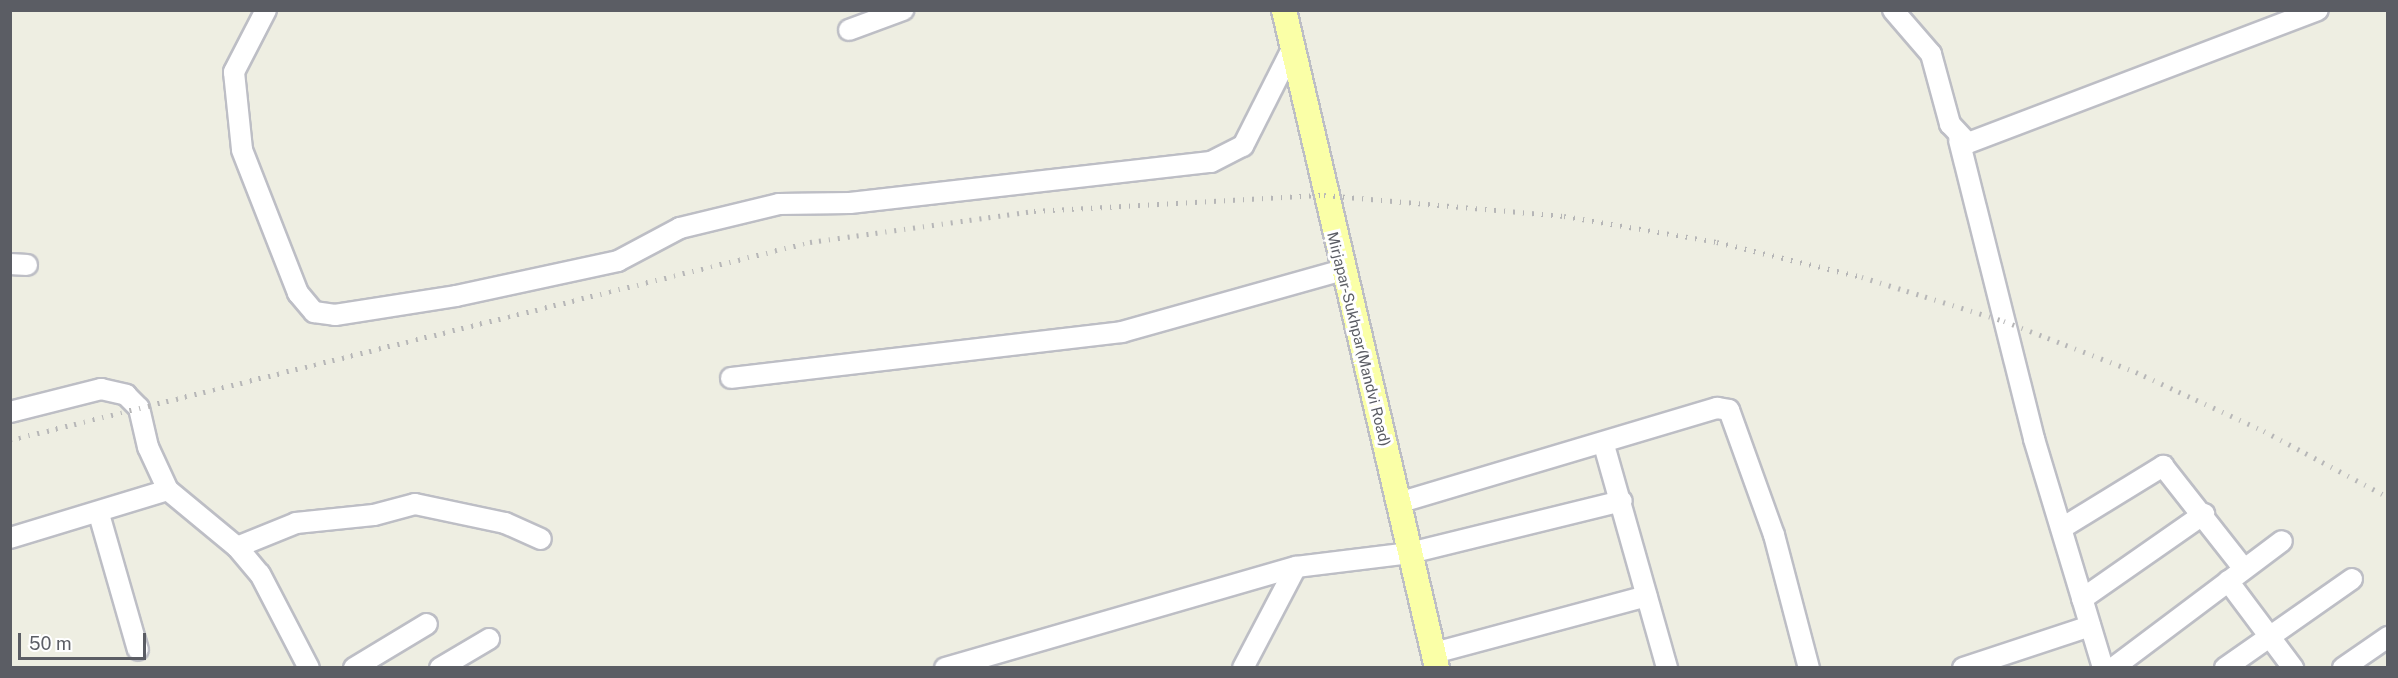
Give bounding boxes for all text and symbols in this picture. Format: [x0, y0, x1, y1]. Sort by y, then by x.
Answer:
street label: Mirjapar-Sukhpar(Mandvi Road) [1324, 230, 1394, 448]
scale bar [21, 621, 148, 659]
text: 50 m [29, 633, 72, 654]

